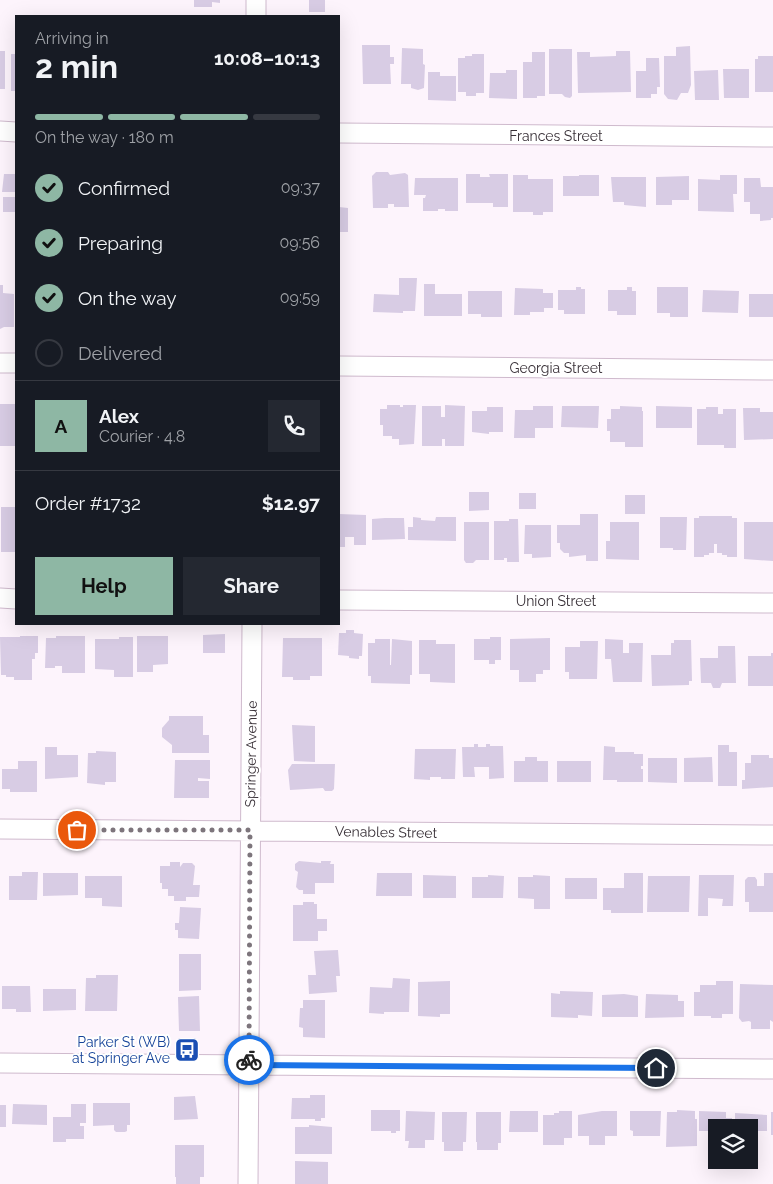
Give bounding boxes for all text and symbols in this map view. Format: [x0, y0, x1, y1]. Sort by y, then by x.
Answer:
text: Arriving in [35, 29, 109, 48]
text: 10:08–10:13 [214, 47, 320, 69]
text: 2 min [35, 48, 118, 85]
text: On the way · 180 m [35, 128, 174, 147]
street label: Frances Street [509, 128, 603, 144]
icon: check [35, 174, 63, 202]
text: Confirmed [78, 177, 170, 199]
text: 09:37 [281, 178, 320, 197]
icon: check [35, 229, 63, 257]
text: Preparing [78, 232, 163, 254]
text: 09:56 [279, 233, 320, 252]
icon: check [35, 284, 63, 312]
text: On the way [78, 287, 177, 309]
text: 09:59 [280, 288, 320, 307]
text: Delivered [78, 342, 162, 364]
street label: Georgia Street [509, 360, 603, 376]
button: phone [268, 400, 320, 452]
text: Alex [99, 405, 139, 427]
text: A [55, 415, 67, 437]
text: Courier · 4.8 [99, 427, 185, 446]
text: Order #1732 [35, 492, 141, 514]
text: $12.97 [262, 492, 320, 514]
button: Help [35, 557, 173, 615]
button: Share [183, 557, 320, 615]
street label: Union Street [516, 593, 597, 609]
street label: Springer Avenue [242, 700, 260, 808]
pin [56, 809, 98, 851]
icon: bag [63, 816, 91, 844]
street label: Venables Street [335, 823, 438, 841]
place label: Parker St (WB) at Springer Ave [72, 1034, 170, 1066]
courier [224, 1035, 274, 1085]
bus stop icon: Parker St (WB) at Springer Ave [174, 1037, 200, 1063]
icon: bike [235, 1046, 263, 1074]
pin [635, 1047, 677, 1089]
icon: home [642, 1054, 670, 1082]
map controls [708, 1119, 758, 1169]
button: layers [708, 1119, 758, 1169]

